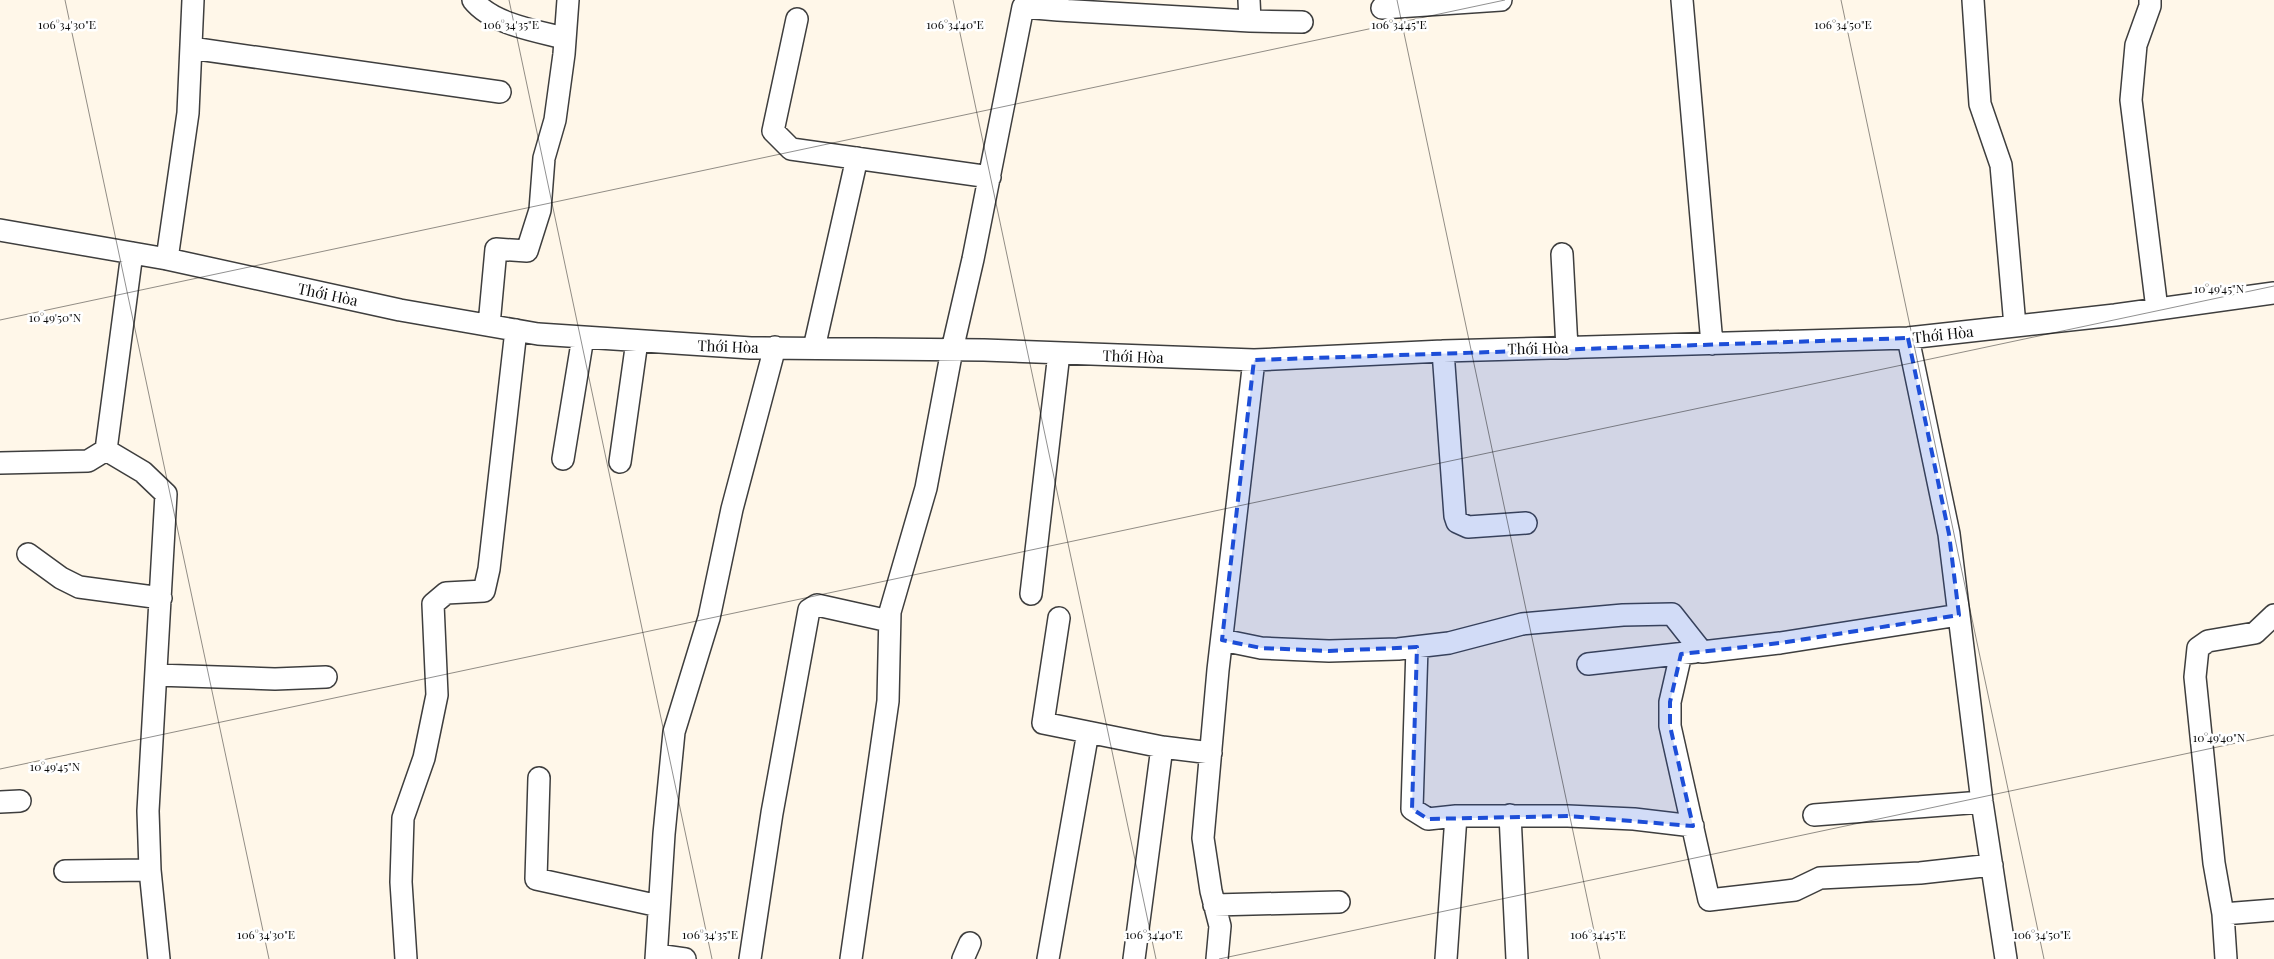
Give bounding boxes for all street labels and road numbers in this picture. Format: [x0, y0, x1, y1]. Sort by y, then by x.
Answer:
street label: Thới Hòa [296, 278, 361, 310]
street label: Thới Hòa [1912, 321, 1975, 347]
street label: Thới Hòa [697, 335, 759, 357]
street label: Thới Hòa [1507, 337, 1569, 359]
street label: Thới Hòa [1102, 345, 1164, 367]

